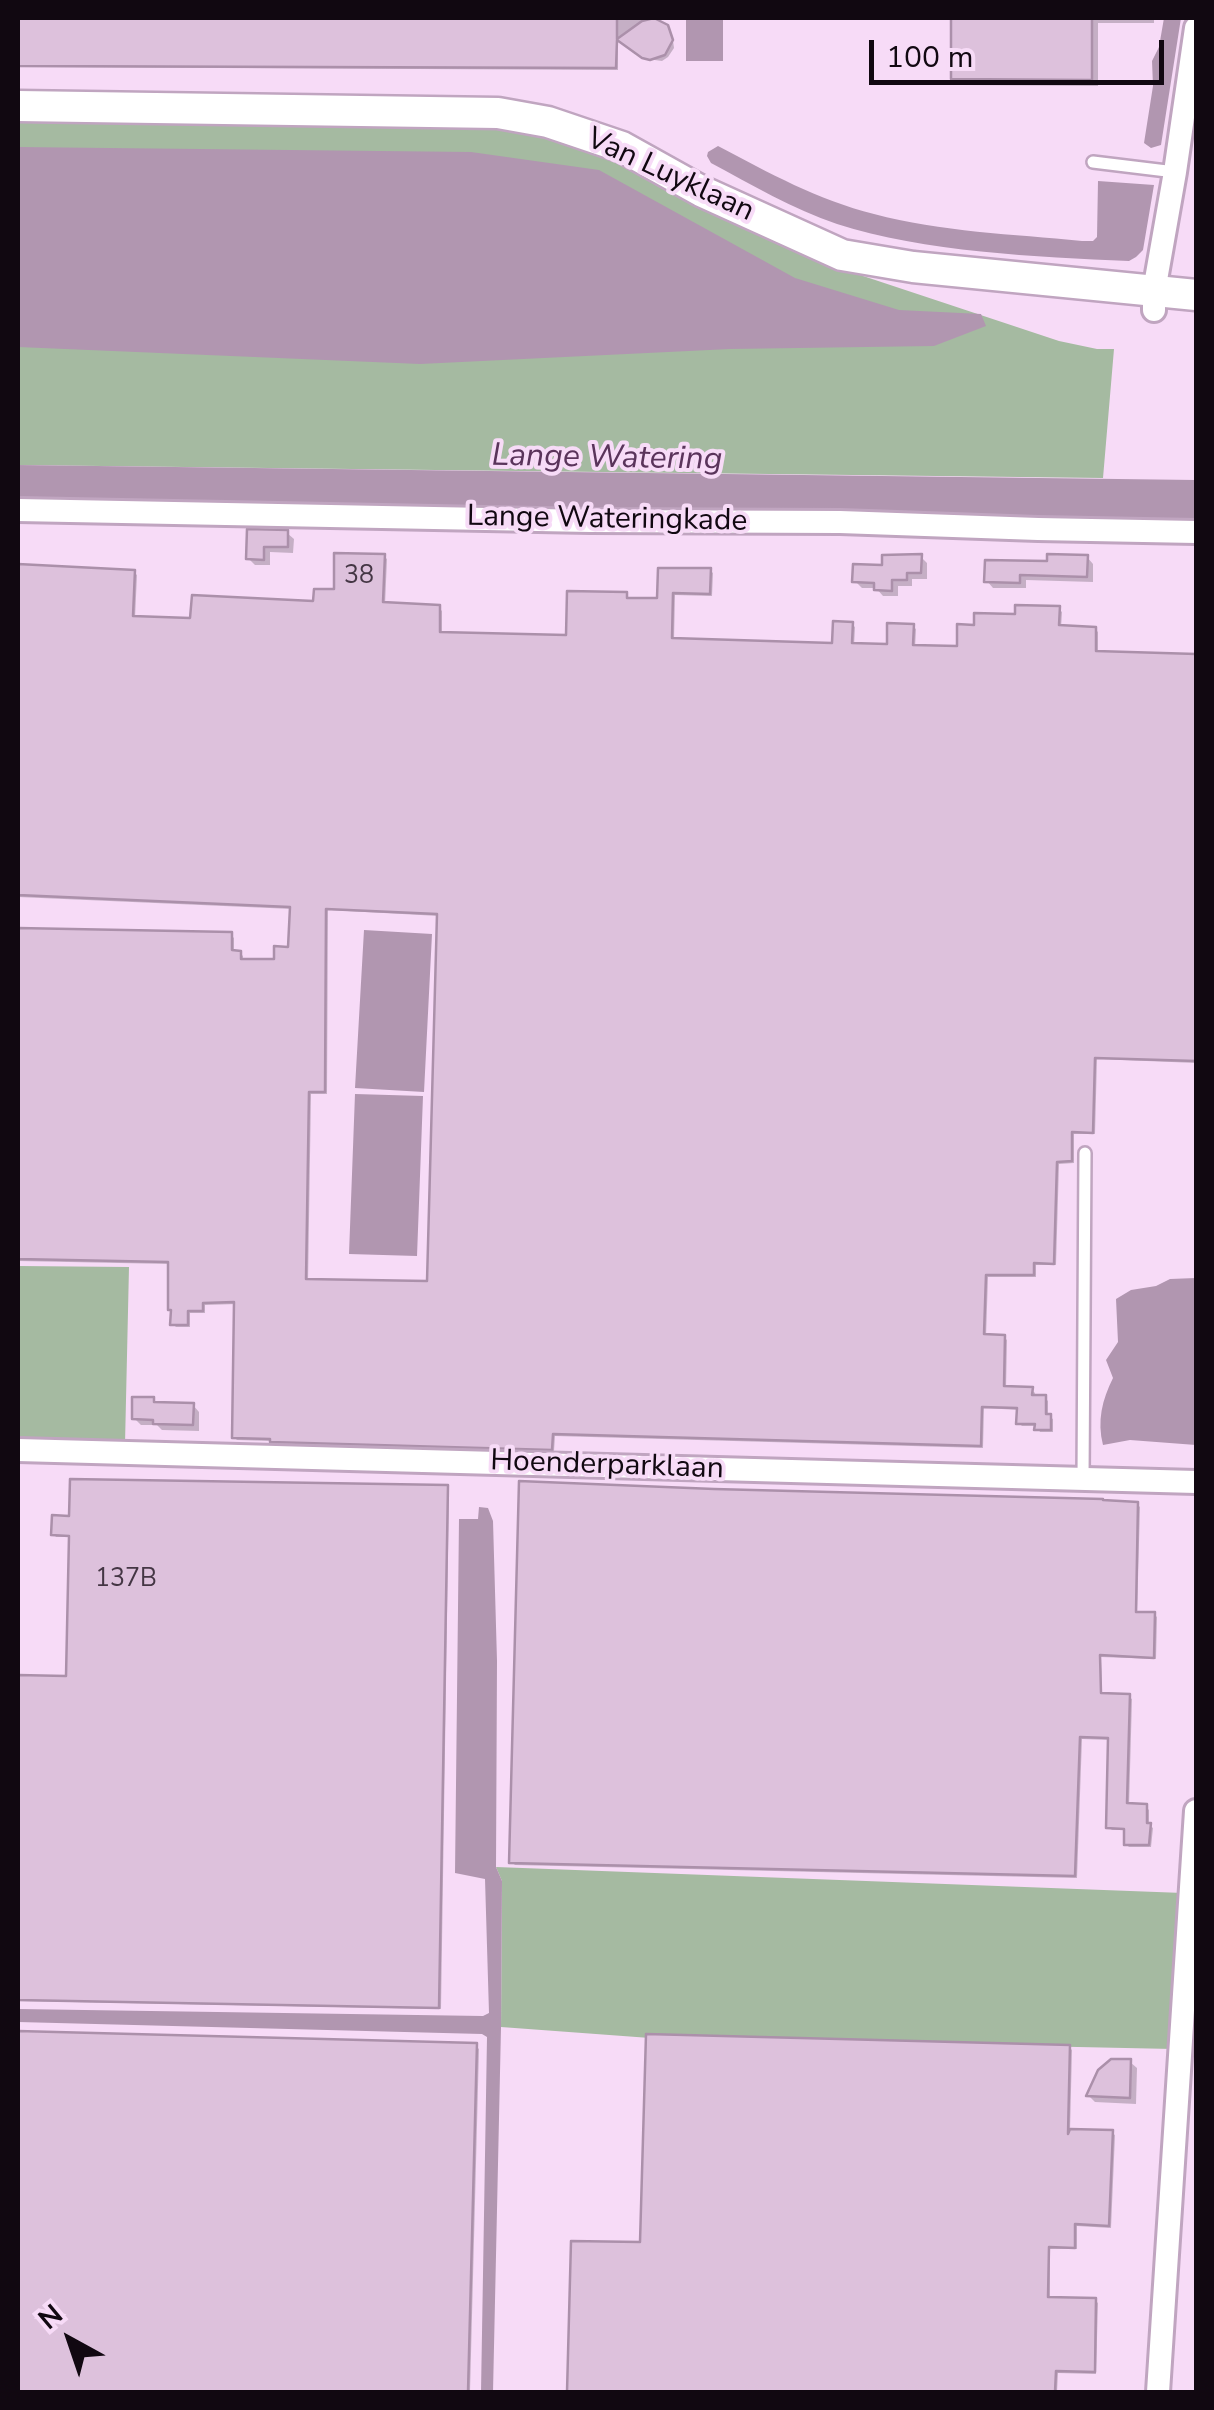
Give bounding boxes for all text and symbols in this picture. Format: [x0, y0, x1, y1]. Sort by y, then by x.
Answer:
scale bar [874, 20, 1169, 82]
text: 100 m [886, 37, 973, 78]
street label: Van Luyklaan [581, 122, 759, 230]
water label: Lange Watering [491, 438, 723, 480]
street label: Lange Wateringkade [466, 500, 748, 540]
house number: 38 [344, 562, 374, 592]
street label: Hoenderparklaan [490, 1444, 724, 1488]
house number: 137B [95, 1565, 157, 1595]
north arrow [20, 2290, 120, 2390]
text: N [30, 2296, 71, 2338]

